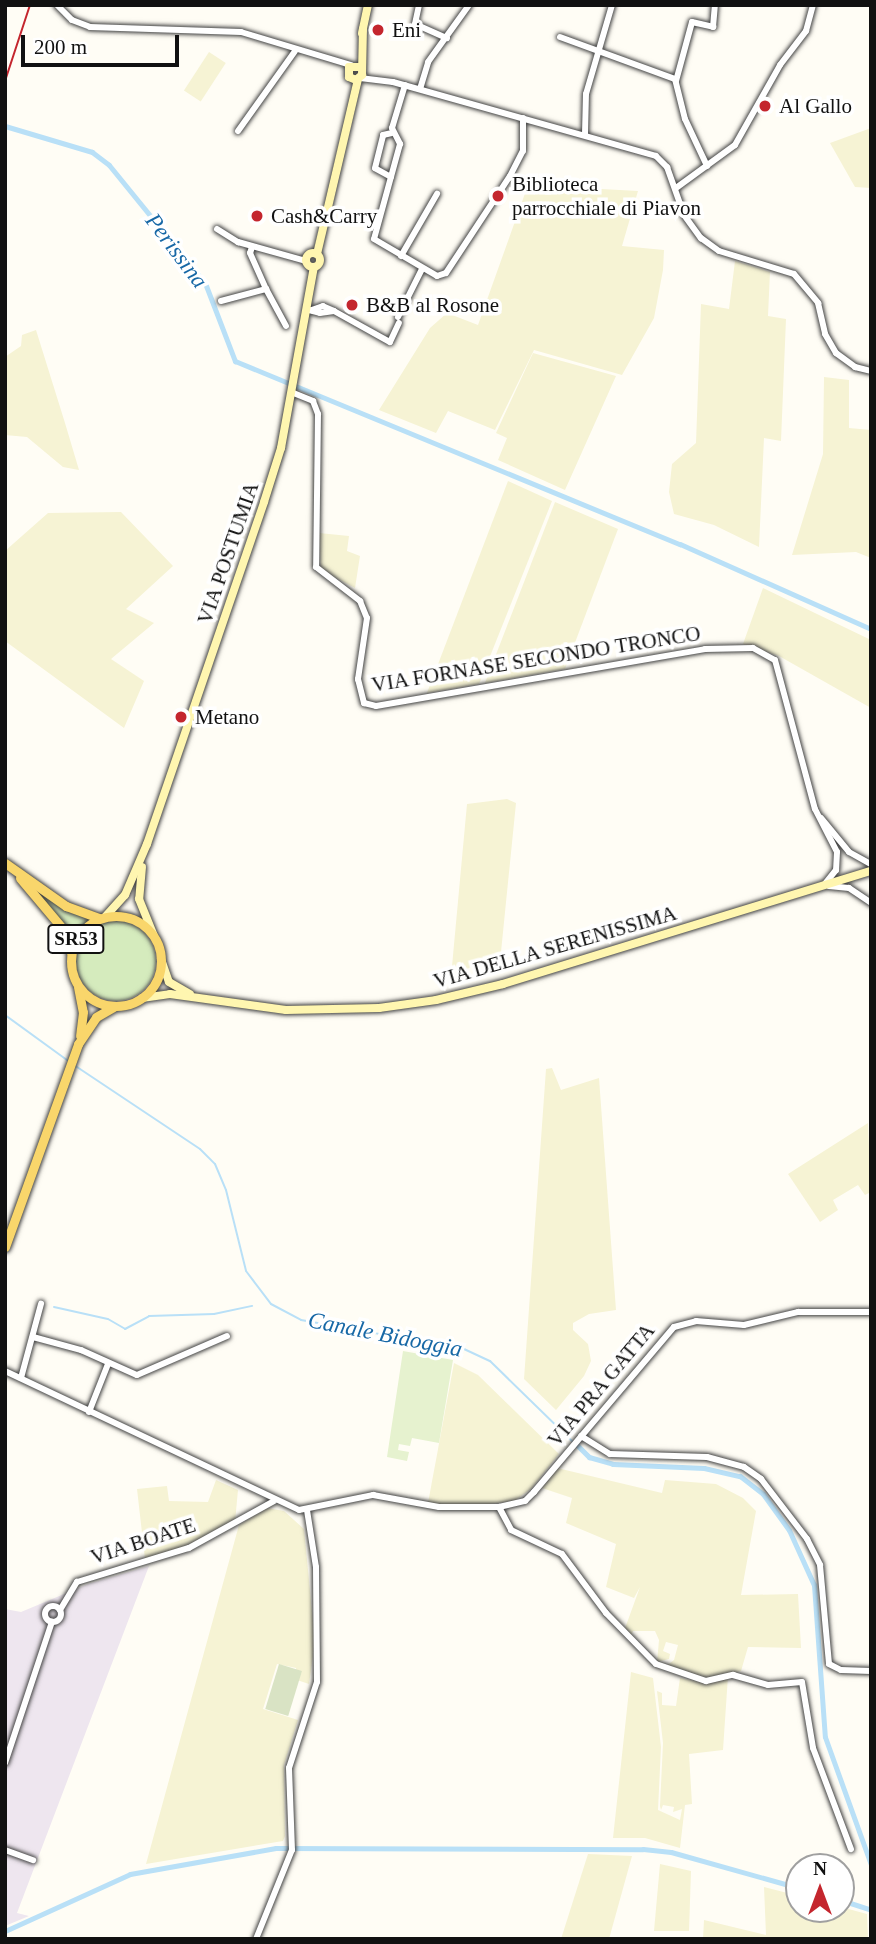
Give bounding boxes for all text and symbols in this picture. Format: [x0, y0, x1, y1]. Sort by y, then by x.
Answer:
place label: Eni [392, 17, 421, 43]
scale bar [24, 21, 182, 65]
marker: Eni [370, 22, 386, 38]
text: 200 m [34, 35, 87, 59]
place label: Al Gallo [779, 93, 852, 119]
marker: Al Gallo [757, 98, 773, 114]
place label: Biblioteca parrocchiale di Piavon [512, 171, 701, 221]
marker: Biblioteca parrocchiale di Piavon [490, 188, 506, 204]
place label: Cash&Carry [271, 203, 377, 229]
water label: Perissina [139, 208, 213, 294]
marker: Cash&Carry [249, 208, 265, 224]
place label: B&B al Rosone [366, 292, 499, 318]
marker: B&B al Rosone [344, 297, 360, 313]
street label: VIA POSTUMIA [192, 478, 264, 628]
street label: VIA FORNASE SECONDO TRONCO [369, 620, 703, 698]
place label: Metano [195, 704, 259, 730]
marker: Metano [173, 709, 189, 725]
street label: VIA DELLA SERENISSIMA [429, 900, 681, 994]
road number: SR53 [46, 923, 106, 954]
water label: Canale Bidoggia [306, 1307, 464, 1363]
street label: VIA PRA GATTA [541, 1317, 661, 1453]
street label: VIA BOATE [87, 1512, 199, 1570]
north arrow [785, 1853, 855, 1923]
text: N [813, 1858, 827, 1879]

